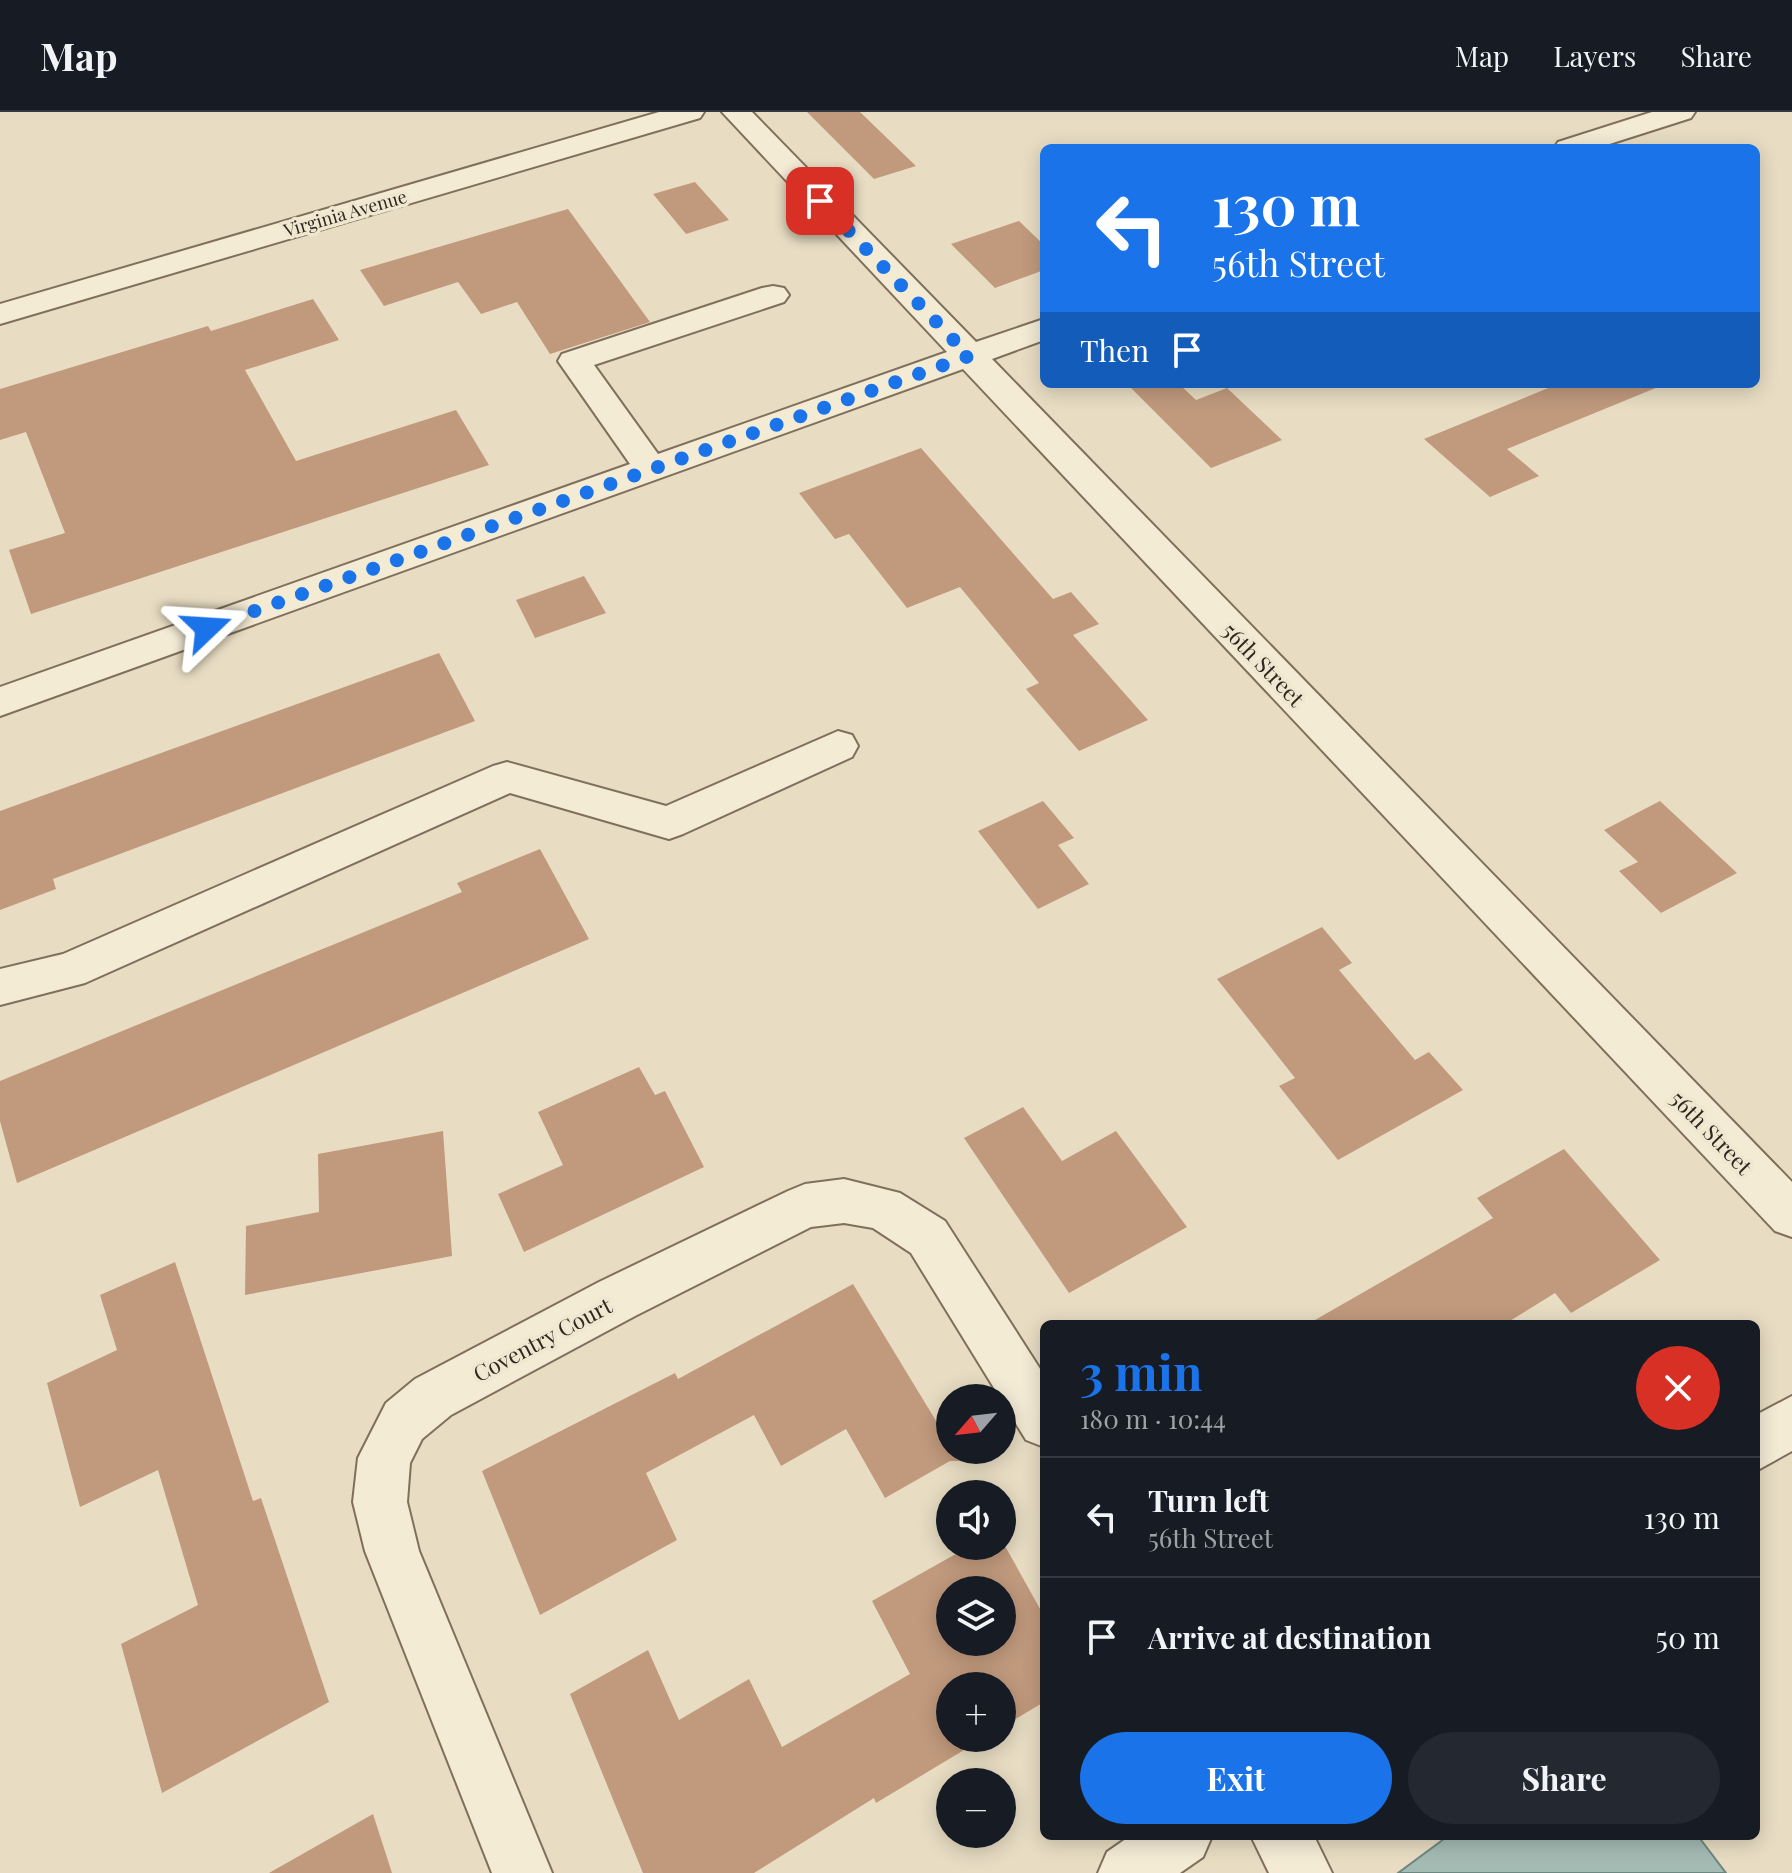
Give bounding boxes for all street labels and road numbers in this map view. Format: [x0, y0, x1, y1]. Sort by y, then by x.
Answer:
street label: Virginia Avenue [280, 184, 409, 242]
street label: 56th Street [1216, 616, 1312, 713]
street label: 56th Street [1664, 1084, 1760, 1181]
street label: Coventry Court [467, 1289, 618, 1388]

